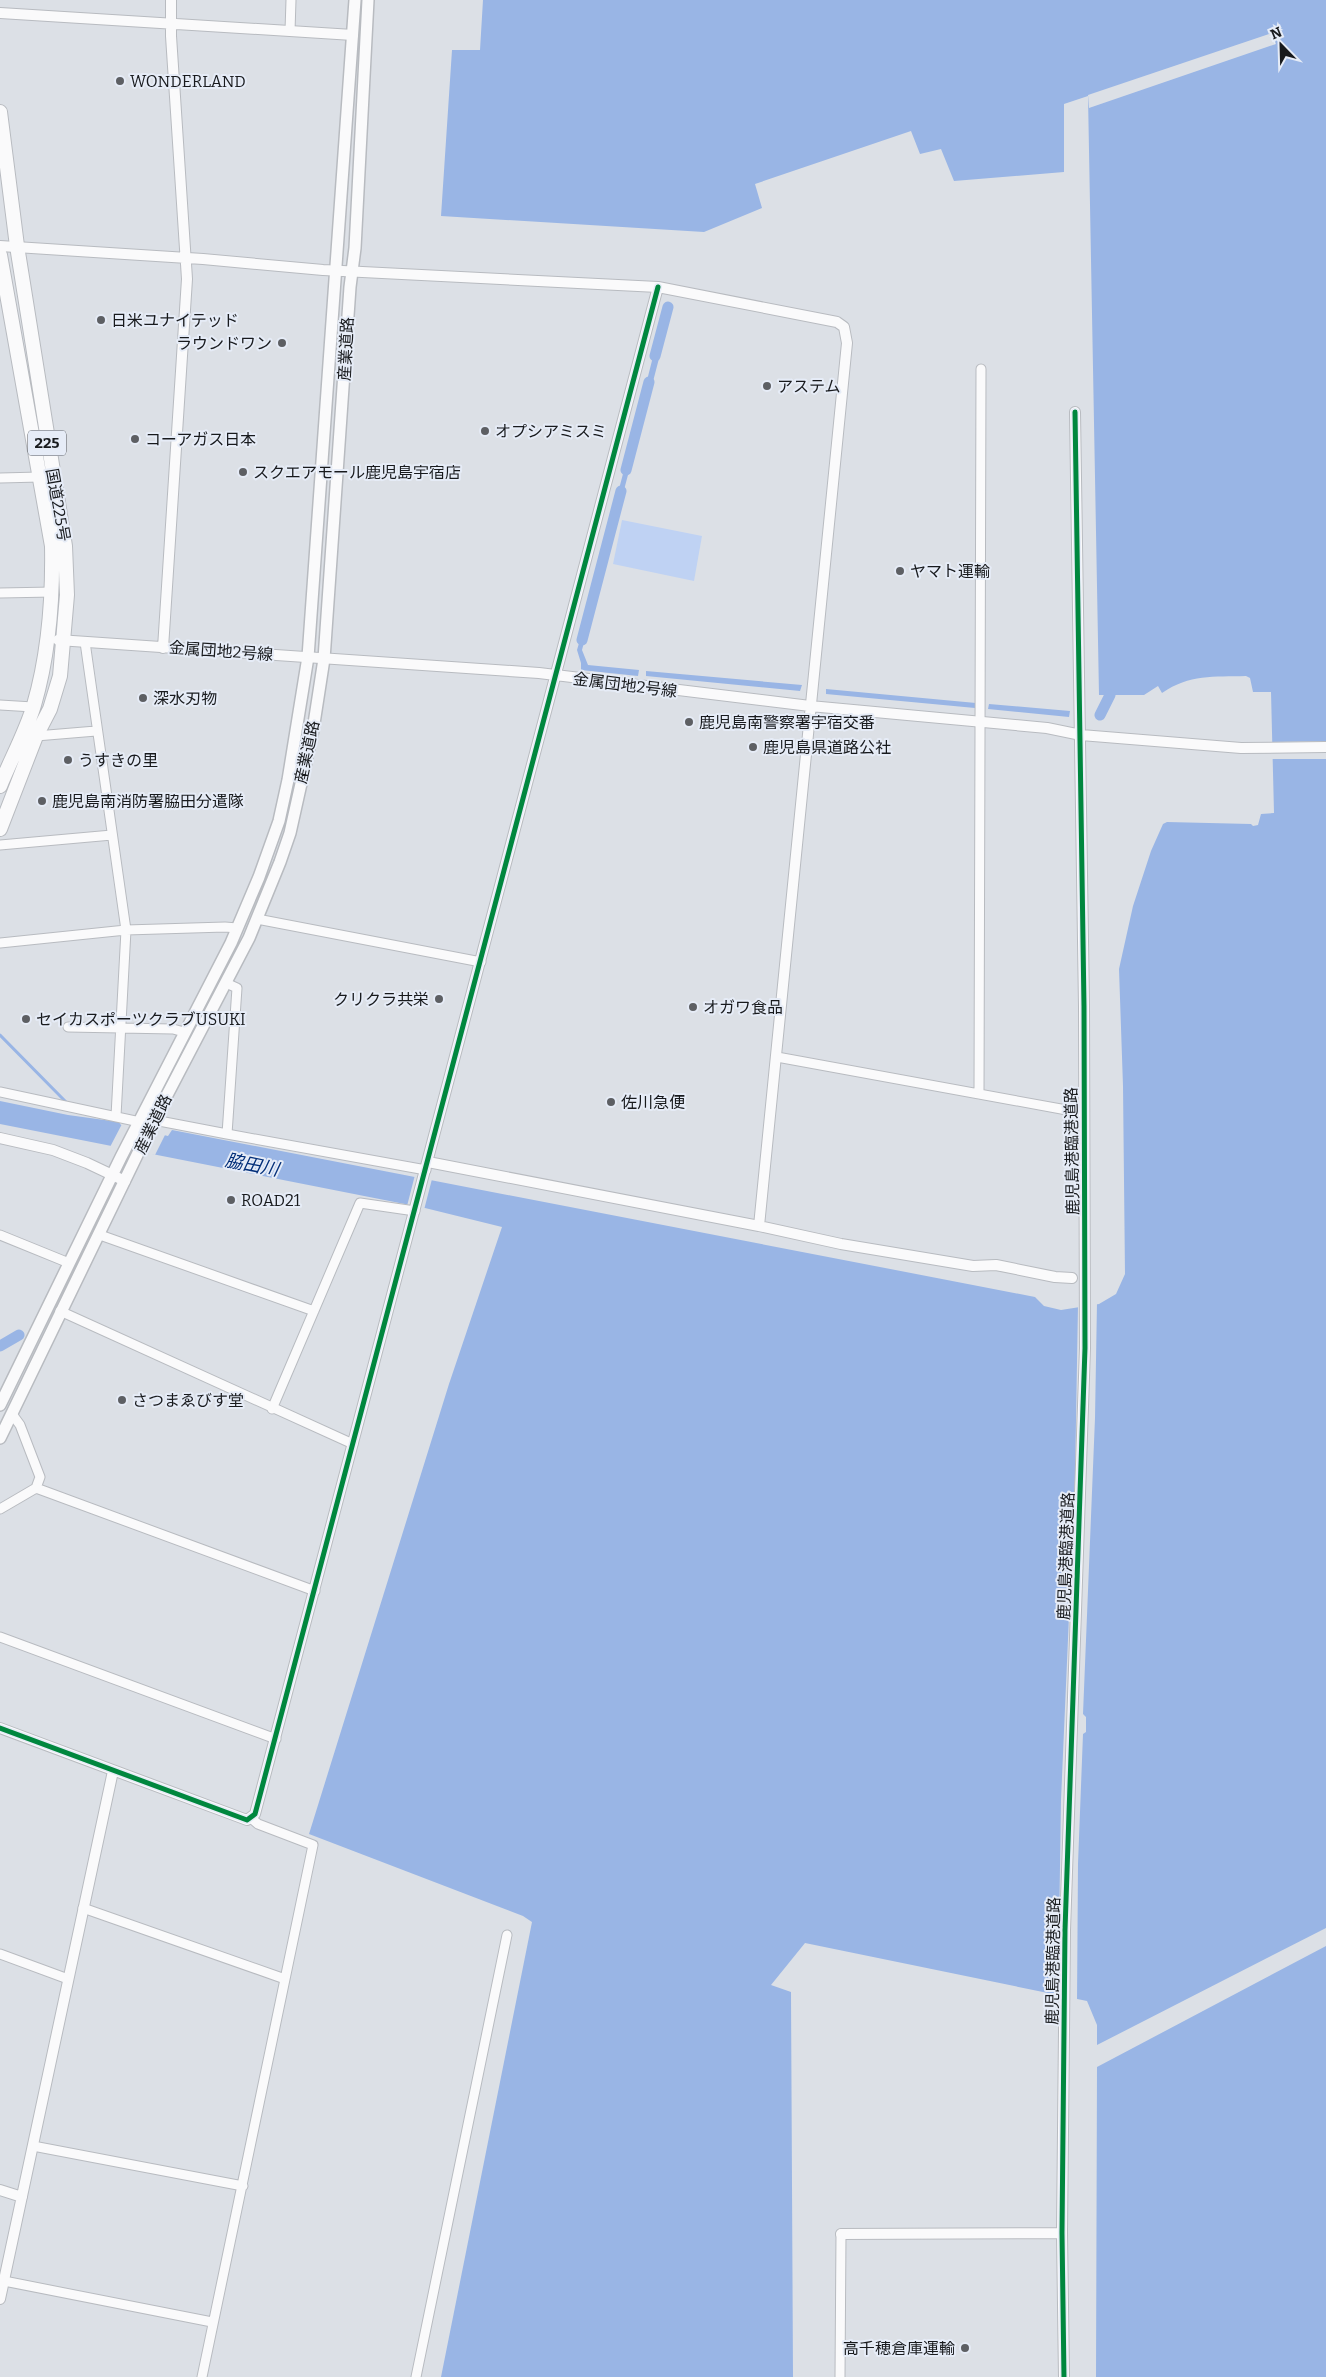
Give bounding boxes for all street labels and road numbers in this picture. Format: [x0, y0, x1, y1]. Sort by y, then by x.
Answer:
street label: 産業道路 [335, 317, 357, 381]
road number: 225 [28, 430, 66, 456]
street label: 国道225号 [42, 467, 74, 543]
street label: 金属団地2号線 [168, 638, 274, 664]
street label: 金属団地2号線 [572, 669, 678, 701]
street label: 産業道路 [291, 719, 323, 785]
street label: 鹿児島港臨港道路 [1061, 1087, 1083, 1215]
street label: 産業道路 [130, 1091, 176, 1157]
street label: 鹿児島港臨港道路 [1054, 1492, 1078, 1620]
street label: 鹿児島港臨港道路 [1042, 1897, 1064, 2025]

